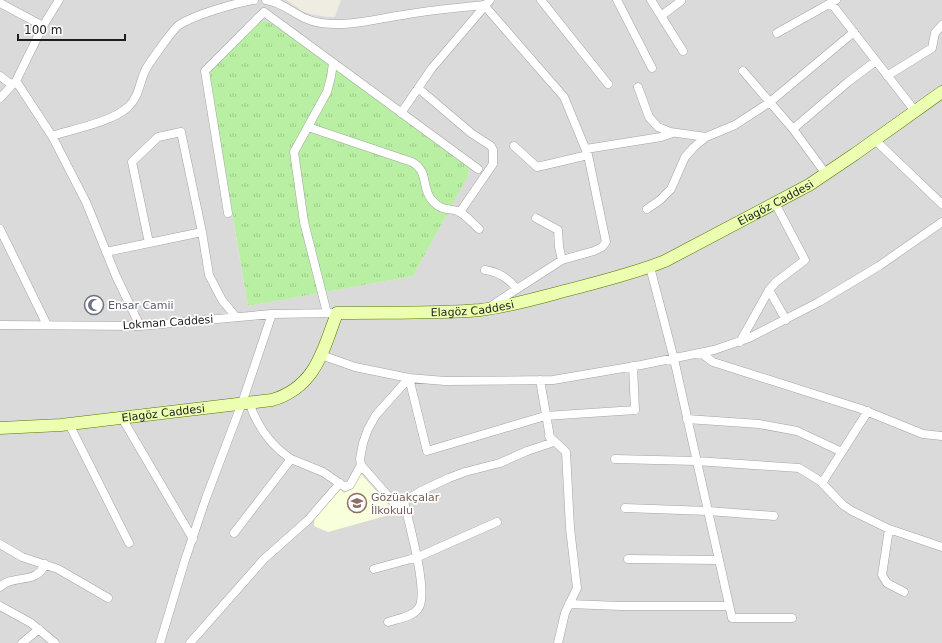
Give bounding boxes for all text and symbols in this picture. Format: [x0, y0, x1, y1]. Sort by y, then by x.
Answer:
scale bar [18, 16, 125, 42]
text: 100 m [24, 23, 62, 37]
street label: Elagöz Caddesi [736, 178, 816, 228]
mosque icon: Ensar Camii [83, 294, 105, 316]
street label: Elagöz Caddesi [431, 298, 515, 319]
place label: Ensar Camii [108, 299, 174, 312]
street label: Lokman Caddesi [122, 313, 214, 332]
street label: Elagöz Caddesi [121, 402, 206, 425]
place label: Gözüakçalar İlkokulu [371, 491, 440, 517]
school or university icon: Gözüakçalar İlkokulu [346, 492, 368, 514]

